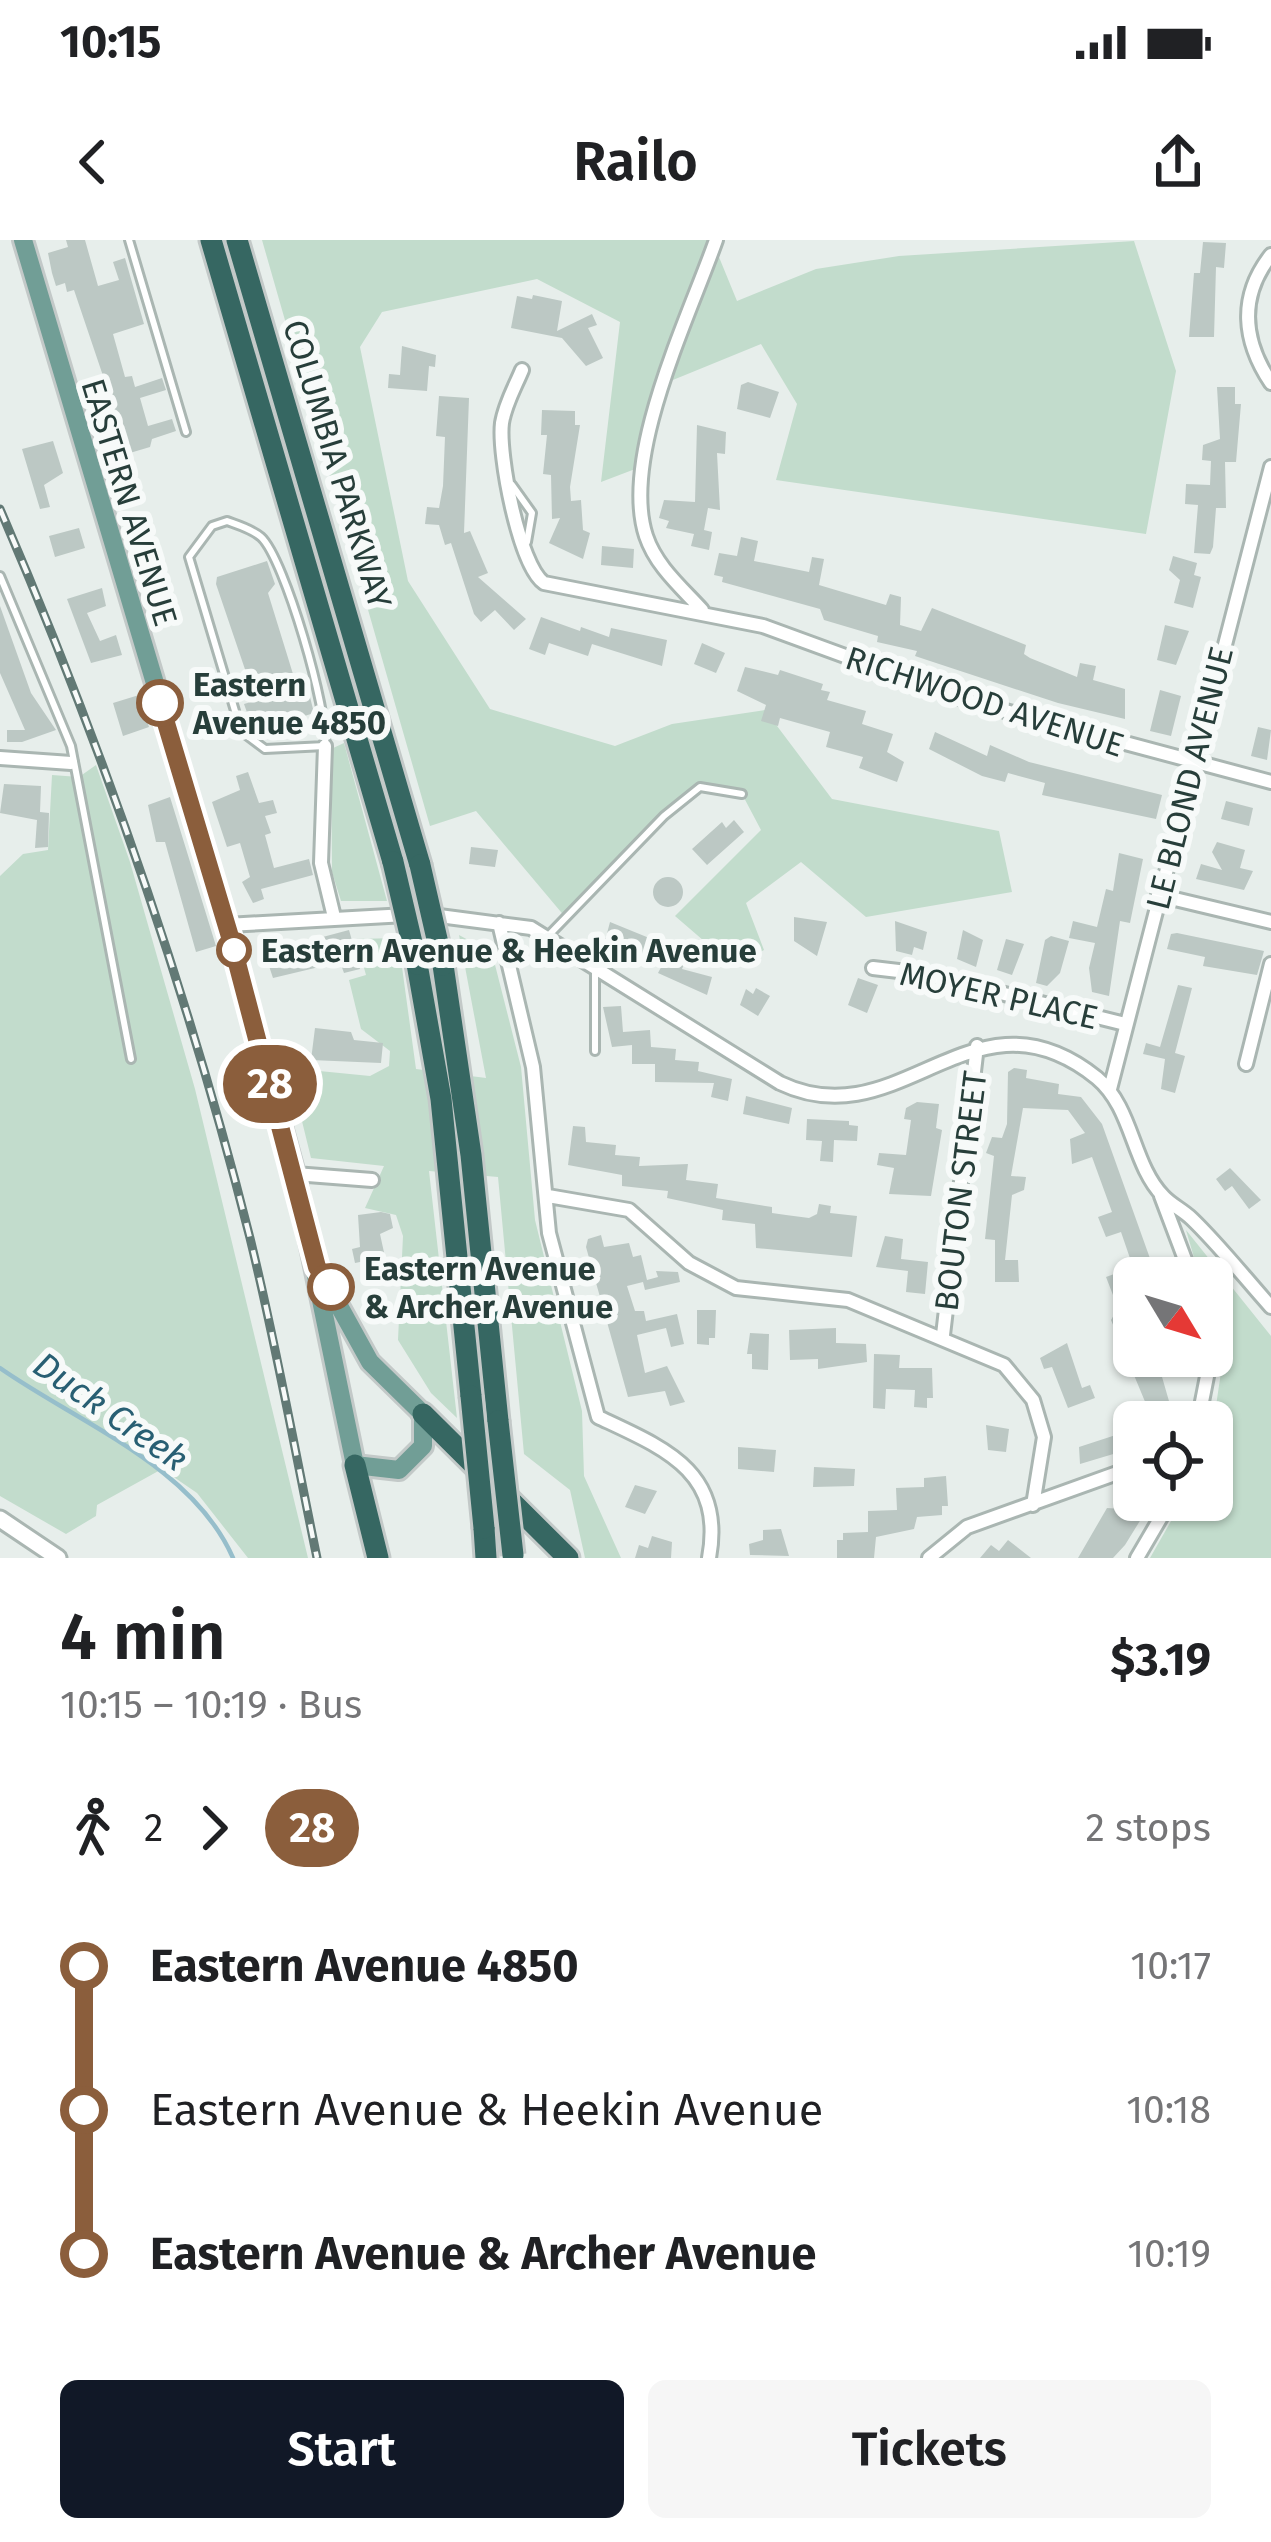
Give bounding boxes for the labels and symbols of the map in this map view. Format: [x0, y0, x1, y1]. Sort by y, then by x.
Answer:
street label: COLUMBIA PARKWAY [274, 315, 400, 613]
street label: EASTERN AVENUE [72, 374, 186, 631]
street label: RICHWOOD AVENUE [841, 638, 1129, 766]
street label: LE BLOND AVENUE [1138, 643, 1242, 914]
place label: Eastern Avenue 4850 [192, 665, 386, 743]
marker: Eastern Avenue 4850 [138, 681, 182, 725]
place label: Eastern Avenue & Heekin Avenue [261, 931, 757, 971]
marker: Eastern Avenue & Heekin Avenue [218, 934, 250, 966]
street label: MOYER PLACE [896, 954, 1102, 1038]
line badge: 28 [216, 1045, 324, 1123]
street label: BOUTON STREET [926, 1069, 996, 1313]
place label: Eastern Avenue & Archer Avenue [364, 1249, 613, 1327]
north arrow [1113, 1257, 1233, 1377]
marker: Eastern Avenue & Archer Avenue [309, 1265, 353, 1309]
water label: Duck Creek [25, 1343, 196, 1481]

